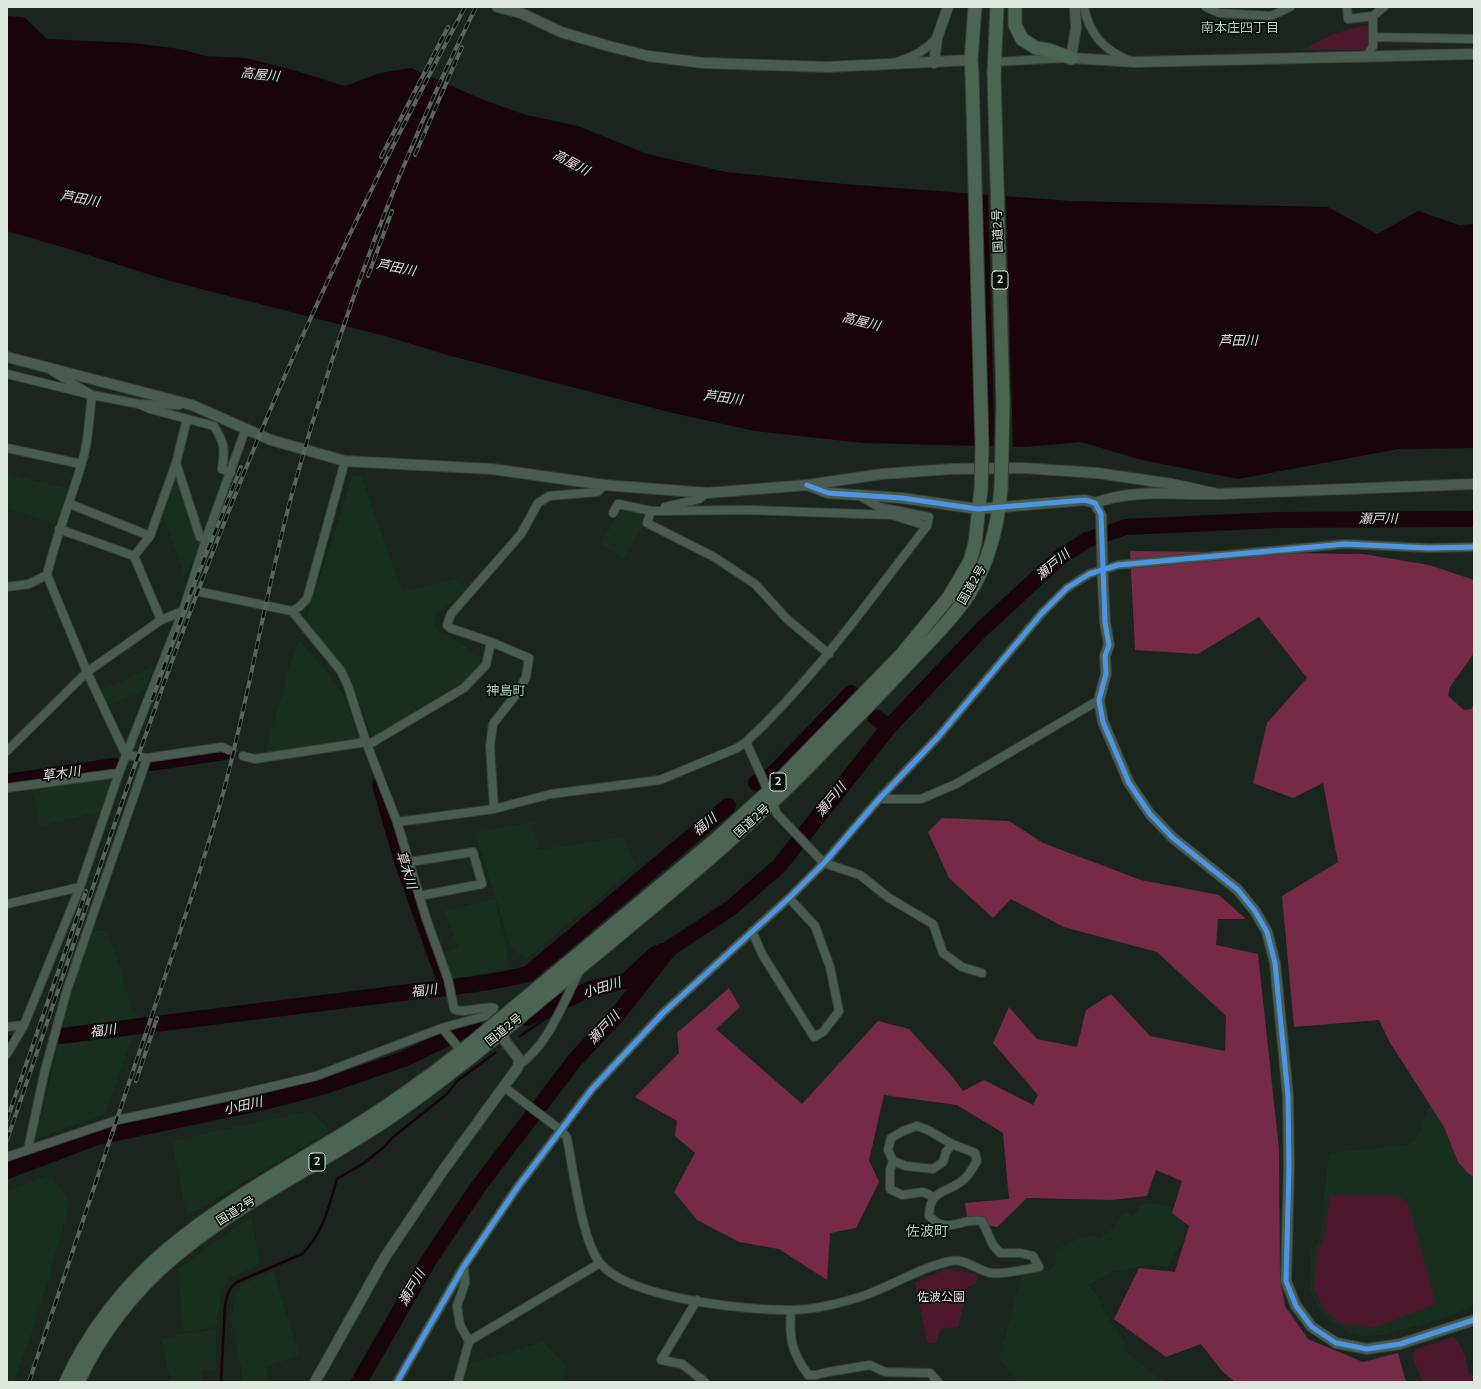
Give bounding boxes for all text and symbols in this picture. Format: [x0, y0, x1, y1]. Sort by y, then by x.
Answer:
district label: 南本庄四丁目 [1201, 20, 1279, 36]
water label: 高屋川 [240, 65, 280, 85]
water label: 高屋川 [550, 147, 592, 179]
water label: 芦田川 [59, 188, 101, 210]
street label: 国道2号 [990, 209, 1006, 253]
water label: 芦田川 [375, 257, 417, 279]
road number: 2 [992, 271, 1008, 289]
water label: 高屋川 [840, 310, 882, 334]
water label: 芦田川 [1219, 333, 1257, 349]
water label: 芦田川 [703, 388, 743, 408]
water label: 瀬戸川 [1359, 511, 1397, 527]
water label: 瀬戸川 [1033, 546, 1073, 584]
street label: 国道2号 [955, 563, 989, 607]
district label: 神島町 [487, 683, 525, 699]
water label: 草木川 [41, 764, 81, 784]
road number: 2 [770, 773, 786, 791]
water label: 瀬戸川 [813, 780, 849, 820]
street label: 国道2号 [731, 801, 773, 841]
water label: 福川 [690, 811, 720, 839]
water label: 草木川 [393, 849, 419, 891]
water label: 小田川 [581, 975, 623, 1001]
water label: 福川 [410, 982, 438, 1000]
water label: 瀬戸川 [585, 1008, 623, 1048]
street label: 国道2号 [483, 1011, 525, 1049]
water label: 福川 [89, 1022, 117, 1040]
water label: 小田川 [222, 1094, 264, 1118]
road number: 2 [309, 1153, 325, 1171]
street label: 国道2号 [214, 1193, 258, 1229]
district label: 佐波町 [906, 1224, 948, 1240]
water label: 瀬戸川 [395, 1267, 429, 1309]
park label: 佐波公園 [917, 1290, 965, 1304]

